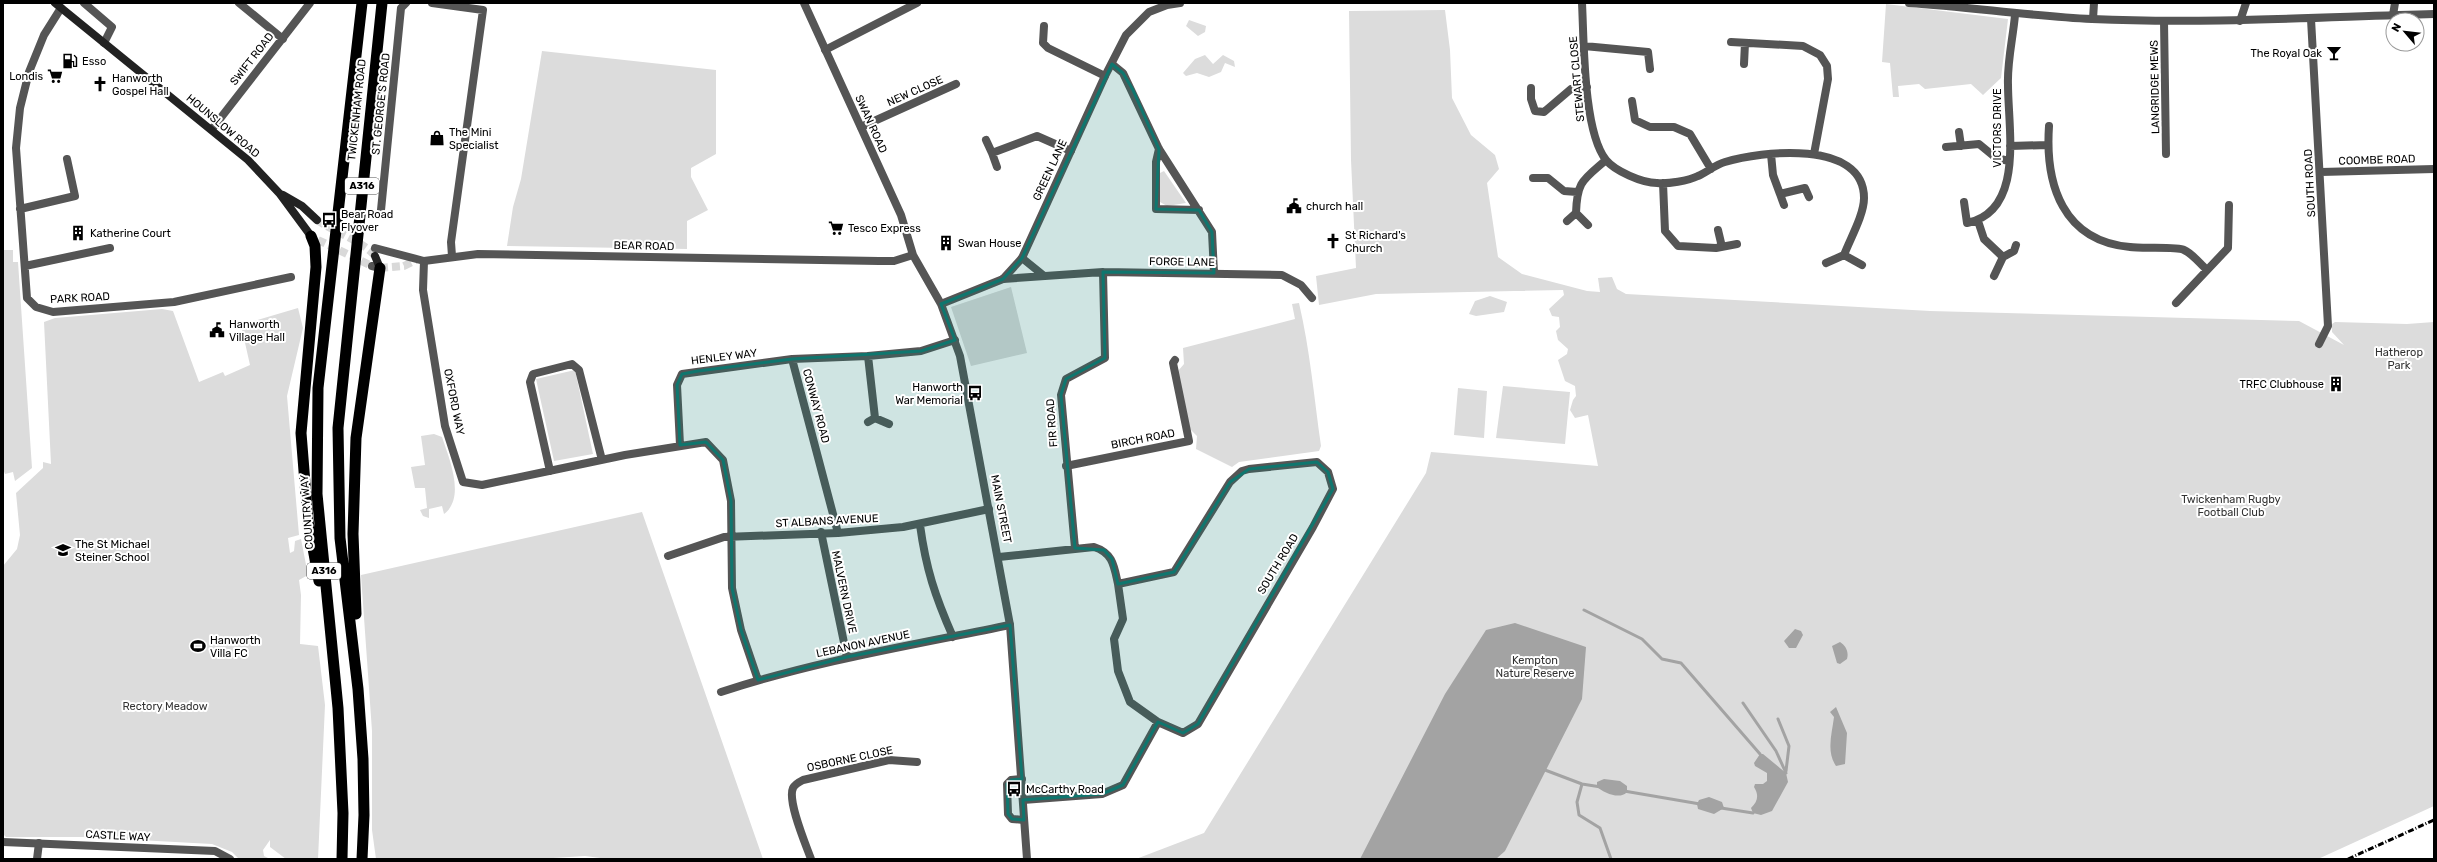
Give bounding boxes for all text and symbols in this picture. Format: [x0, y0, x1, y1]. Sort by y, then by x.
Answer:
north arrow [2385, 12, 2425, 52]
text: N [2389, 21, 2404, 34]
street label: SWIFT ROAD [227, 30, 277, 88]
street label: STEWART CLOSE [1567, 35, 1587, 122]
street label: LANGRIDGE MEWS [2148, 40, 2162, 134]
bar icon: The Royal Oak [2325, 44, 2343, 62]
place label: The Royal Oak [2251, 47, 2322, 60]
fuel station icon: Esso [61, 52, 79, 70]
street label: ST. GEORGE'S ROAD [369, 53, 393, 155]
place label: Esso [82, 55, 106, 68]
street label: TWICKENHAM ROAD [345, 58, 369, 162]
supermarket icon: Londis [46, 67, 64, 85]
place label: Londis [9, 70, 43, 83]
place label: Hanworth Gospel Hall [112, 72, 169, 98]
street label: NEW CLOSE [885, 73, 945, 109]
church icon: Hanworth Gospel Hall [91, 75, 109, 93]
street label: VICTORS DRIVE [1991, 88, 2004, 168]
street label: HOUNSLOW ROAD [184, 92, 262, 160]
street label: SWAN ROAD [852, 93, 890, 155]
place label: The Mini Specialist [449, 126, 499, 152]
shop icon: The Mini Specialist [428, 129, 446, 147]
street label: GREEN LANE [1030, 137, 1070, 203]
street label: SOUTH ROAD [2302, 149, 2318, 217]
street label: COOMBE ROAD [2338, 152, 2416, 168]
road number: A316 [345, 178, 379, 194]
public building icon: church hall [1285, 197, 1303, 215]
place label: church hall [1306, 200, 1363, 213]
place label: Bear Road Flyover [341, 208, 393, 234]
bus stop icon: Bear Road Flyover [320, 211, 338, 229]
supermarket icon: Tesco Express [827, 219, 845, 237]
place label: Tesco Express [848, 222, 921, 235]
building icon: Katherine Court [69, 224, 87, 242]
place label: Katherine Court [90, 227, 172, 240]
place label: St Richard's Church [1345, 229, 1406, 255]
church icon: St Richard's Church [1324, 232, 1342, 250]
building icon: Swan House [937, 234, 955, 252]
place label: Swan House [958, 237, 1022, 250]
street label: BEAR ROAD [614, 239, 674, 253]
street label: FORGE LANE [1149, 255, 1215, 269]
street label: PARK ROAD [50, 290, 110, 306]
place label: Hanworth Village Hall [229, 318, 285, 344]
public building icon: Hanworth Village Hall [208, 321, 226, 339]
street label: HENLEY WAY [690, 346, 758, 368]
park label: Hatherop Park [2375, 346, 2423, 372]
street label: CONWAY ROAD [800, 367, 832, 445]
street label: OXFORD WAY [441, 368, 467, 436]
building icon: TRFC Clubhouse [2327, 375, 2345, 393]
place label: TRFC Clubhouse [2239, 378, 2324, 391]
place label: Hanworth War Memorial [895, 381, 963, 407]
bus stop icon: Hanworth War Memorial [966, 384, 984, 402]
street label: FIR ROAD [1044, 398, 1060, 448]
street label: BIRCH ROAD [1110, 426, 1176, 452]
street label: COUNTRY WAY [298, 474, 316, 550]
street label: MAIN STREET [988, 474, 1014, 545]
park label: Twickenham Rugby Football Club [2181, 493, 2281, 519]
street label: ST ALBANS AVENUE [775, 512, 879, 530]
street label: SOUTH ROAD [1255, 531, 1301, 597]
place label: The St Michael Steiner School [75, 538, 150, 564]
school or university icon: The St Michael Steiner School [54, 541, 72, 559]
street label: MALVERN DRIVE [829, 549, 859, 635]
road number: A316 [307, 563, 341, 579]
street label: LEBANON AVENUE [815, 628, 911, 660]
place label: Hanworth Villa FC [210, 634, 261, 660]
sports icon: Hanworth Villa FC [189, 637, 207, 655]
park label: Kempton Nature Reserve [1496, 654, 1574, 680]
park label: Rectory Meadow [122, 700, 208, 713]
street label: OSBORNE CLOSE [806, 743, 895, 774]
bus stop icon: McCarthy Road [1005, 780, 1023, 798]
place label: McCarthy Road [1026, 783, 1104, 796]
street label: CASTLE WAY [85, 828, 151, 844]

